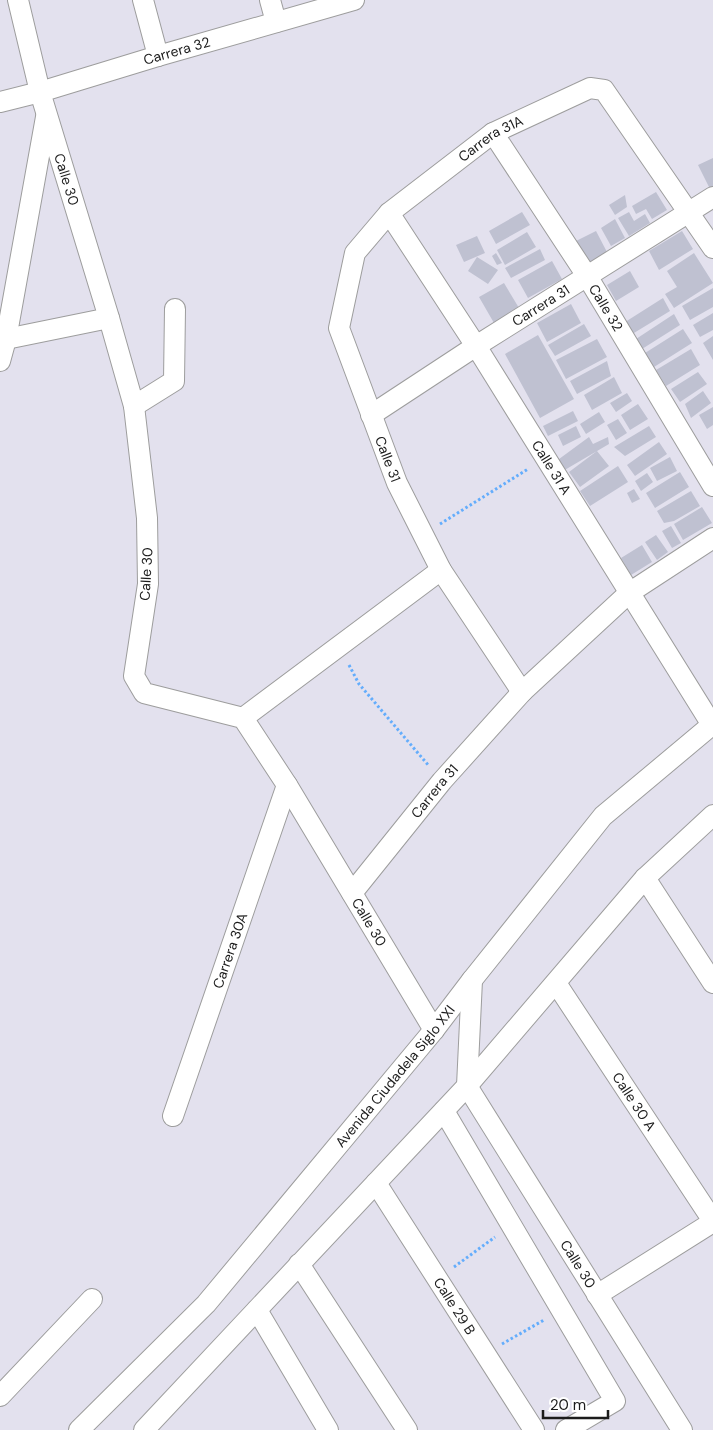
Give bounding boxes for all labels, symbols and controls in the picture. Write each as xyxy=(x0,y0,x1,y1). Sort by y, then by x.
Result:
street label: Carrera 32 xyxy=(141,33,212,69)
street label: Carrera 31A xyxy=(454,111,526,166)
street label: Calle 30 xyxy=(50,151,83,208)
street label: Carrera 31 xyxy=(508,281,573,330)
street label: Calle 32 xyxy=(585,281,627,335)
street label: Calle 31 xyxy=(371,433,405,485)
street label: Calle 31 A xyxy=(528,437,575,498)
street label: Calle 30 xyxy=(136,547,156,601)
street label: Carrera 31 xyxy=(407,760,462,822)
street label: Calle 30 xyxy=(348,894,391,950)
street label: Carrera 30A xyxy=(209,910,251,991)
street label: Avenida Ciudadela Siglo XXI xyxy=(331,1001,459,1151)
street label: Calle 30 A xyxy=(608,1069,660,1134)
street label: Calle 30 xyxy=(556,1237,600,1291)
street label: Calle 29 B xyxy=(430,1274,480,1338)
scale bar xyxy=(543,1388,608,1420)
text: 20 m xyxy=(550,1395,586,1415)

